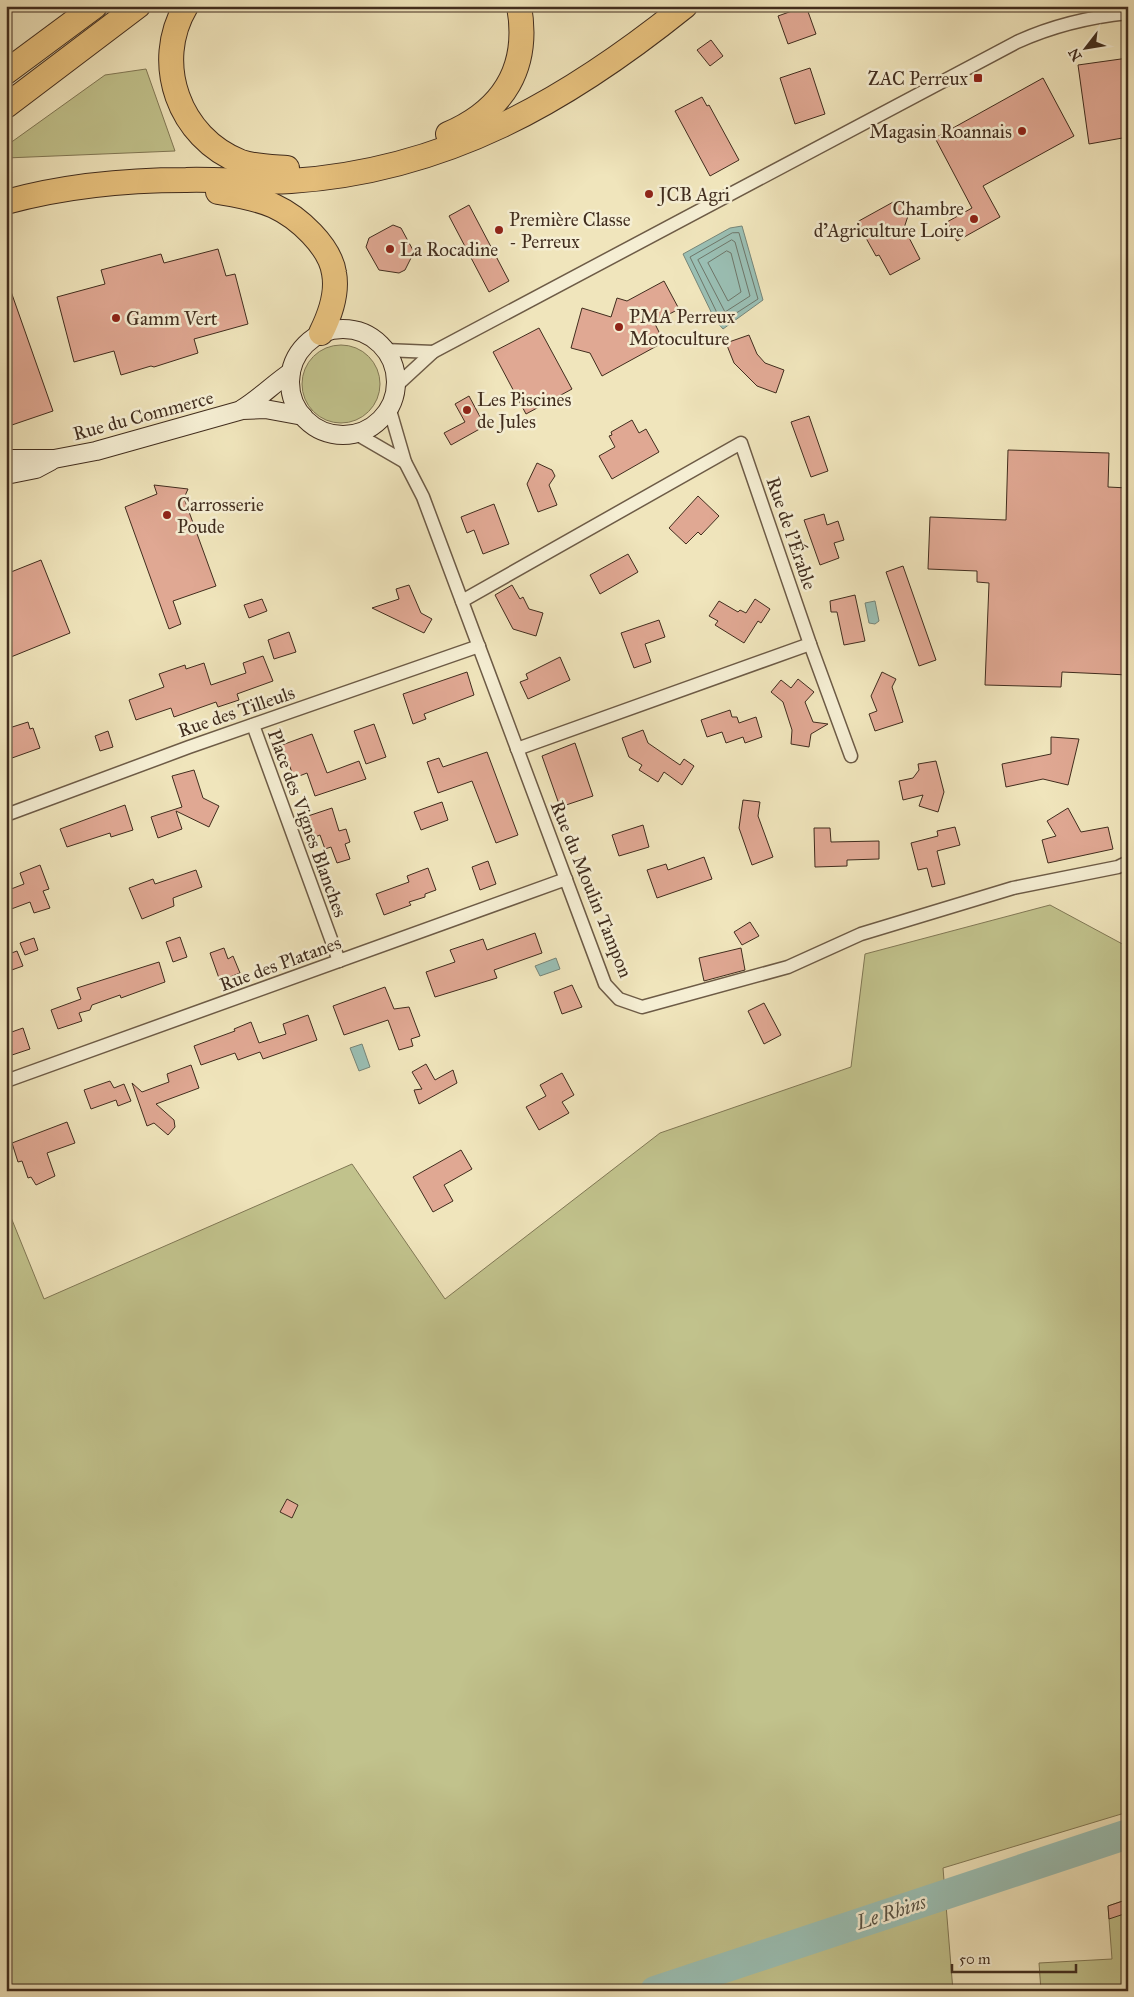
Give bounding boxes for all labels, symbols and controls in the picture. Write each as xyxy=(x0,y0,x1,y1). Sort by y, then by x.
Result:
north arrow xyxy=(1062,22,1112,72)
text: N xyxy=(1065,45,1086,64)
place label: ZAC Perreux xyxy=(868,67,969,90)
marker: ZAC Perreux xyxy=(972,72,984,84)
place label: Magasin Roannais xyxy=(869,120,1012,144)
marker: Magasin Roannais xyxy=(1016,125,1028,137)
place label: JCB Agri xyxy=(657,183,730,207)
marker: JCB Agri xyxy=(643,188,655,200)
place label: Chambre d'Agriculture Loire xyxy=(814,197,964,243)
place label: Première Classe - Perreux xyxy=(509,208,631,253)
marker: Chambre d'Agriculture Loire xyxy=(968,213,980,225)
marker: Première Classe - Perreux xyxy=(493,224,505,236)
place label: La Rocadine xyxy=(400,238,498,261)
marker: La Rocadine xyxy=(384,243,396,255)
place label: PMA Perreux Motoculture xyxy=(629,305,736,350)
place label: Gamm Vert xyxy=(126,307,218,330)
marker: Gamm Vert xyxy=(110,312,122,324)
marker: PMA Perreux Motoculture xyxy=(613,321,625,333)
street label: Rue du Commerce xyxy=(70,386,216,445)
place label: Les Piscines de Jules xyxy=(477,388,571,434)
marker: Les Piscines de Jules xyxy=(461,404,473,416)
street label: Rue de l’Érable xyxy=(762,473,823,593)
place label: Carrosserie Poude xyxy=(177,493,264,538)
marker: Carrosserie Poude xyxy=(161,509,173,521)
street label: Rue des Tilleuls xyxy=(175,681,298,742)
street label: Place des Vignes Blanches xyxy=(262,726,352,921)
street label: Rue du Moulin Tampon xyxy=(546,798,637,981)
street label: Rue des Platanes xyxy=(216,931,344,996)
water label: Le Rhins xyxy=(852,1889,930,1935)
scale bar xyxy=(952,1942,1075,1974)
text: 50 m xyxy=(959,1950,991,1968)

